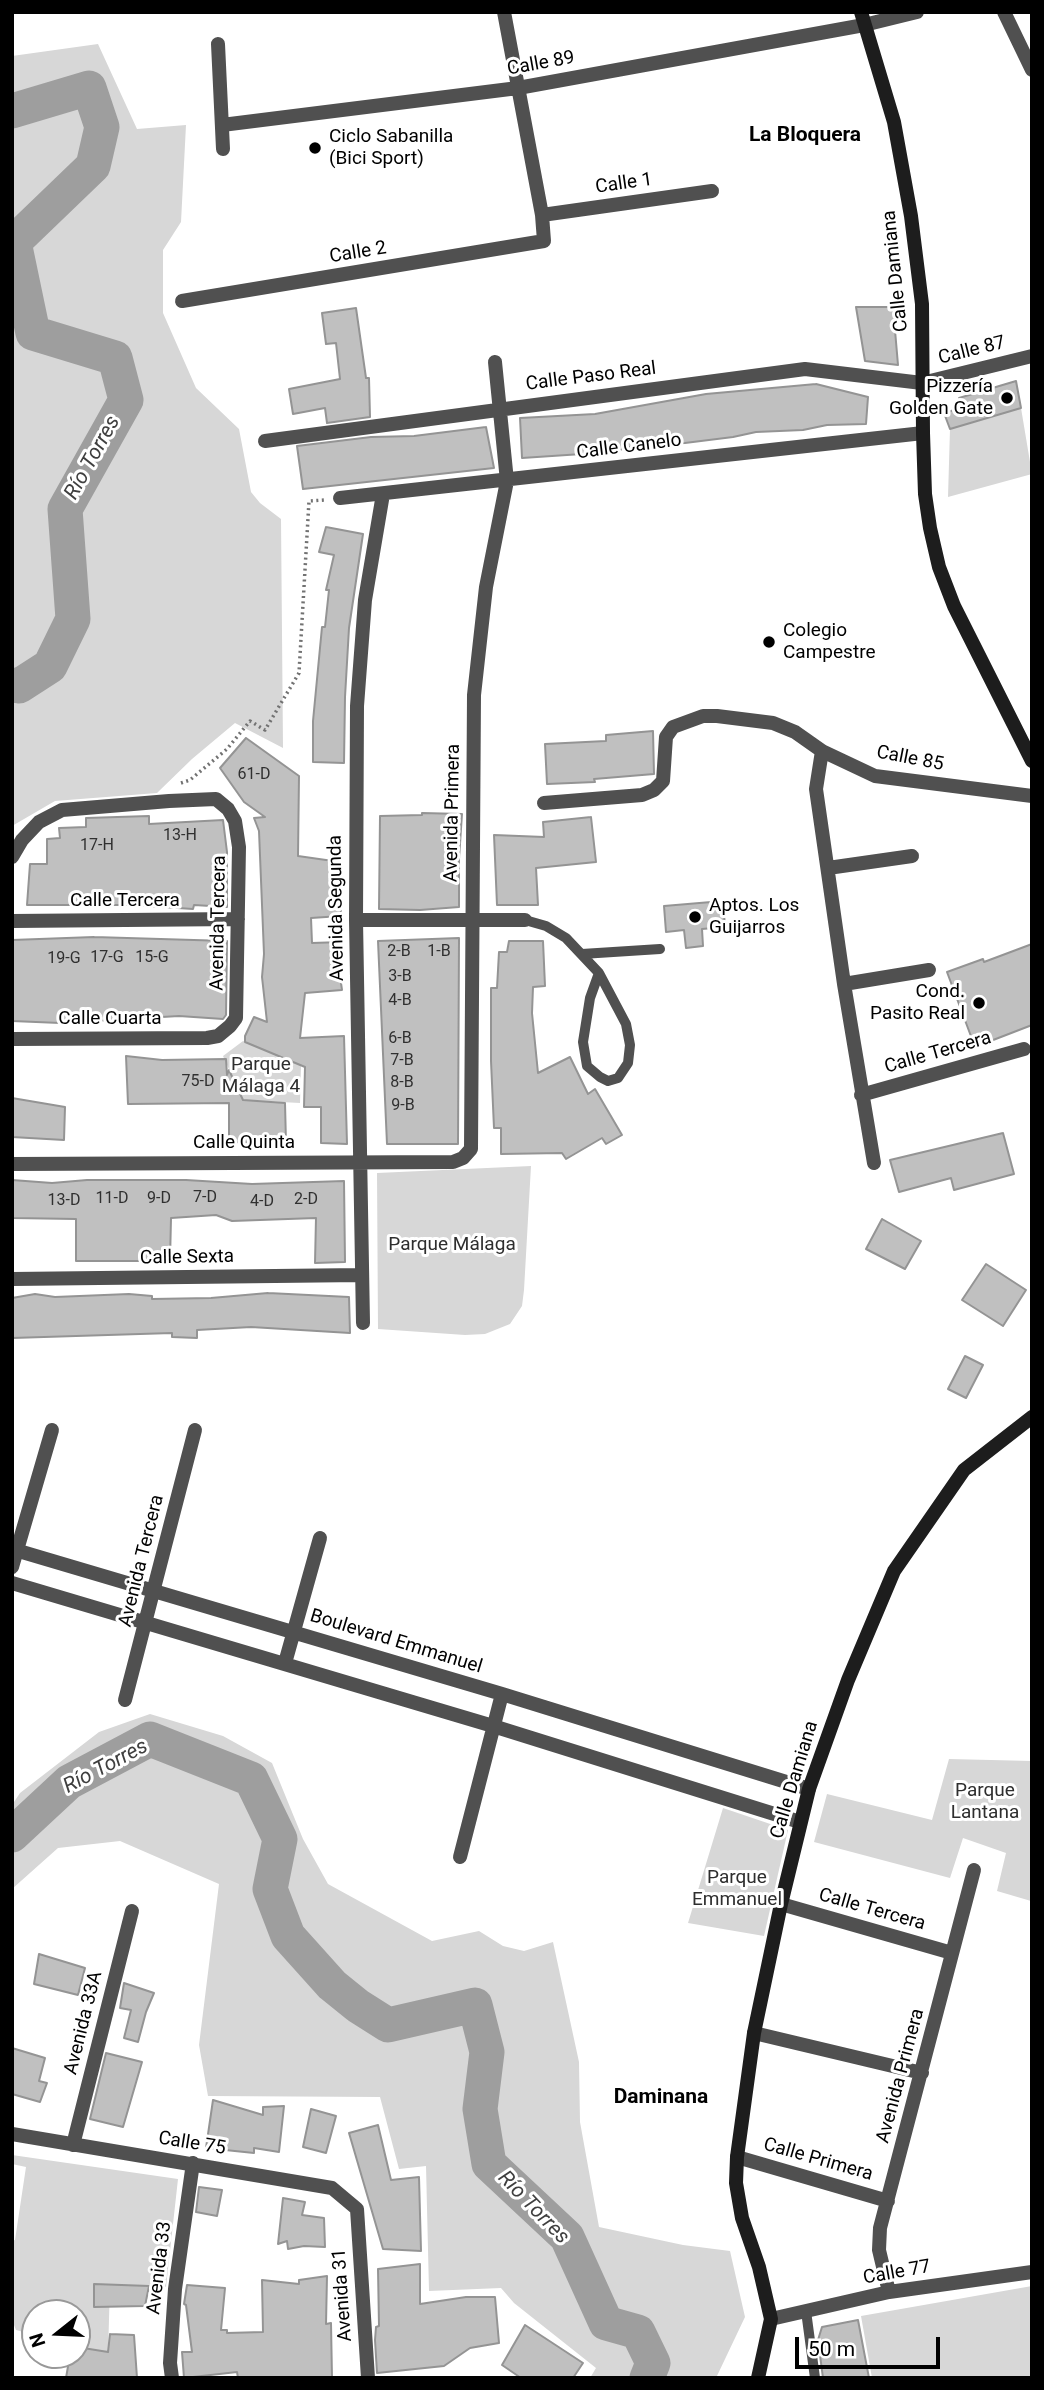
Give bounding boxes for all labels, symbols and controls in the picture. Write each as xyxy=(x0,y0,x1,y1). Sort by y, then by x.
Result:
street label: Calle 89 xyxy=(505,47,577,81)
district label: La Bloquera xyxy=(749,123,861,149)
place label: Ciclo Sabanilla (Bici Sport) xyxy=(329,126,453,170)
marker: Ciclo Sabanilla (Bici Sport) xyxy=(307,140,323,156)
street label: Calle 1 xyxy=(594,169,654,199)
street label: Calle Damiana xyxy=(878,209,914,333)
street label: Calle 2 xyxy=(328,237,388,269)
street label: Calle 87 xyxy=(936,332,1008,370)
street label: Calle Paso Real xyxy=(525,358,657,396)
place label: Pizzería Golden Gate xyxy=(889,376,993,420)
marker: Pizzería Golden Gate xyxy=(999,390,1015,406)
water label: Río Torres xyxy=(60,412,126,504)
street label: Calle Canelo xyxy=(575,429,683,465)
place label: Colegio Campestre xyxy=(783,620,875,664)
marker: Colegio Campestre xyxy=(761,634,777,650)
street label: Calle 85 xyxy=(874,741,946,777)
street label: Avenida Primera xyxy=(440,744,466,882)
house number: 61-D xyxy=(238,765,270,785)
house number: 13-H xyxy=(163,826,197,846)
street label: Avenida Segunda xyxy=(324,835,350,981)
house number: 17-H xyxy=(80,836,114,856)
street label: Avenida Tercera xyxy=(206,855,232,991)
street label: Calle Tercera xyxy=(70,890,180,912)
place label: Aptos. Los Guijarros xyxy=(709,895,799,939)
marker: Aptos. Los Guijarros xyxy=(687,909,703,925)
house number: 2-B xyxy=(387,942,411,962)
house number: 1-B xyxy=(427,942,451,962)
house number: 17-G xyxy=(90,948,124,968)
house number: 15-G xyxy=(135,948,169,968)
house number: 19-G xyxy=(47,949,81,969)
house number: 3-B xyxy=(388,967,412,987)
place label: Cond. Pasito Real xyxy=(870,981,965,1025)
house number: 4-B xyxy=(388,991,412,1011)
marker: Cond. Pasito Real xyxy=(971,995,987,1011)
street label: Calle Cuarta xyxy=(58,1008,162,1030)
street label: Calle Tercera xyxy=(882,1027,994,1079)
house number: 6-B xyxy=(388,1029,412,1049)
house number: 7-B xyxy=(390,1051,414,1071)
park label: Parque Málaga 4 xyxy=(222,1054,300,1098)
house number: 75-D xyxy=(182,1072,214,1092)
house number: 8-B xyxy=(390,1073,414,1093)
house number: 9-B xyxy=(391,1096,415,1116)
street label: Calle Quinta xyxy=(193,1132,295,1154)
house number: 7-D xyxy=(193,1188,217,1208)
house number: 11-D xyxy=(96,1189,128,1209)
house number: 9-D xyxy=(147,1189,171,1209)
house number: 2-D xyxy=(294,1190,318,1210)
house number: 13-D xyxy=(48,1191,80,1211)
house number: 4-D xyxy=(250,1192,274,1212)
park label: Parque Málaga xyxy=(388,1234,516,1256)
street label: Calle Sexta xyxy=(140,1246,234,1270)
street label: Avenida Tercera xyxy=(115,1493,169,1629)
street label: Boulevard Emmanuel xyxy=(307,1605,485,1679)
street label: Calle Damiana xyxy=(766,1718,824,1842)
water label: Río Torres xyxy=(59,1734,153,1800)
park label: Parque Lantana xyxy=(951,1780,1019,1824)
park label: Parque Emmanuel xyxy=(692,1867,782,1911)
street label: Calle Tercera xyxy=(816,1884,928,1936)
street label: Avenida 33A xyxy=(60,1969,108,2077)
street label: Avenida Primera xyxy=(872,2006,930,2146)
district label: Daminana xyxy=(614,2085,708,2111)
street label: Calle 75 xyxy=(157,2127,227,2161)
street label: Calle Primera xyxy=(761,2133,875,2187)
water label: Río Torres xyxy=(492,2166,574,2250)
street label: Avenida 33 xyxy=(143,2220,177,2316)
street label: Avenida 31 xyxy=(328,2248,358,2342)
street label: Calle 77 xyxy=(861,2256,933,2290)
north arrow xyxy=(21,2299,91,2369)
scale bar xyxy=(799,2324,944,2368)
text: N xyxy=(24,2330,50,2350)
text: 50 m xyxy=(808,2337,855,2361)

